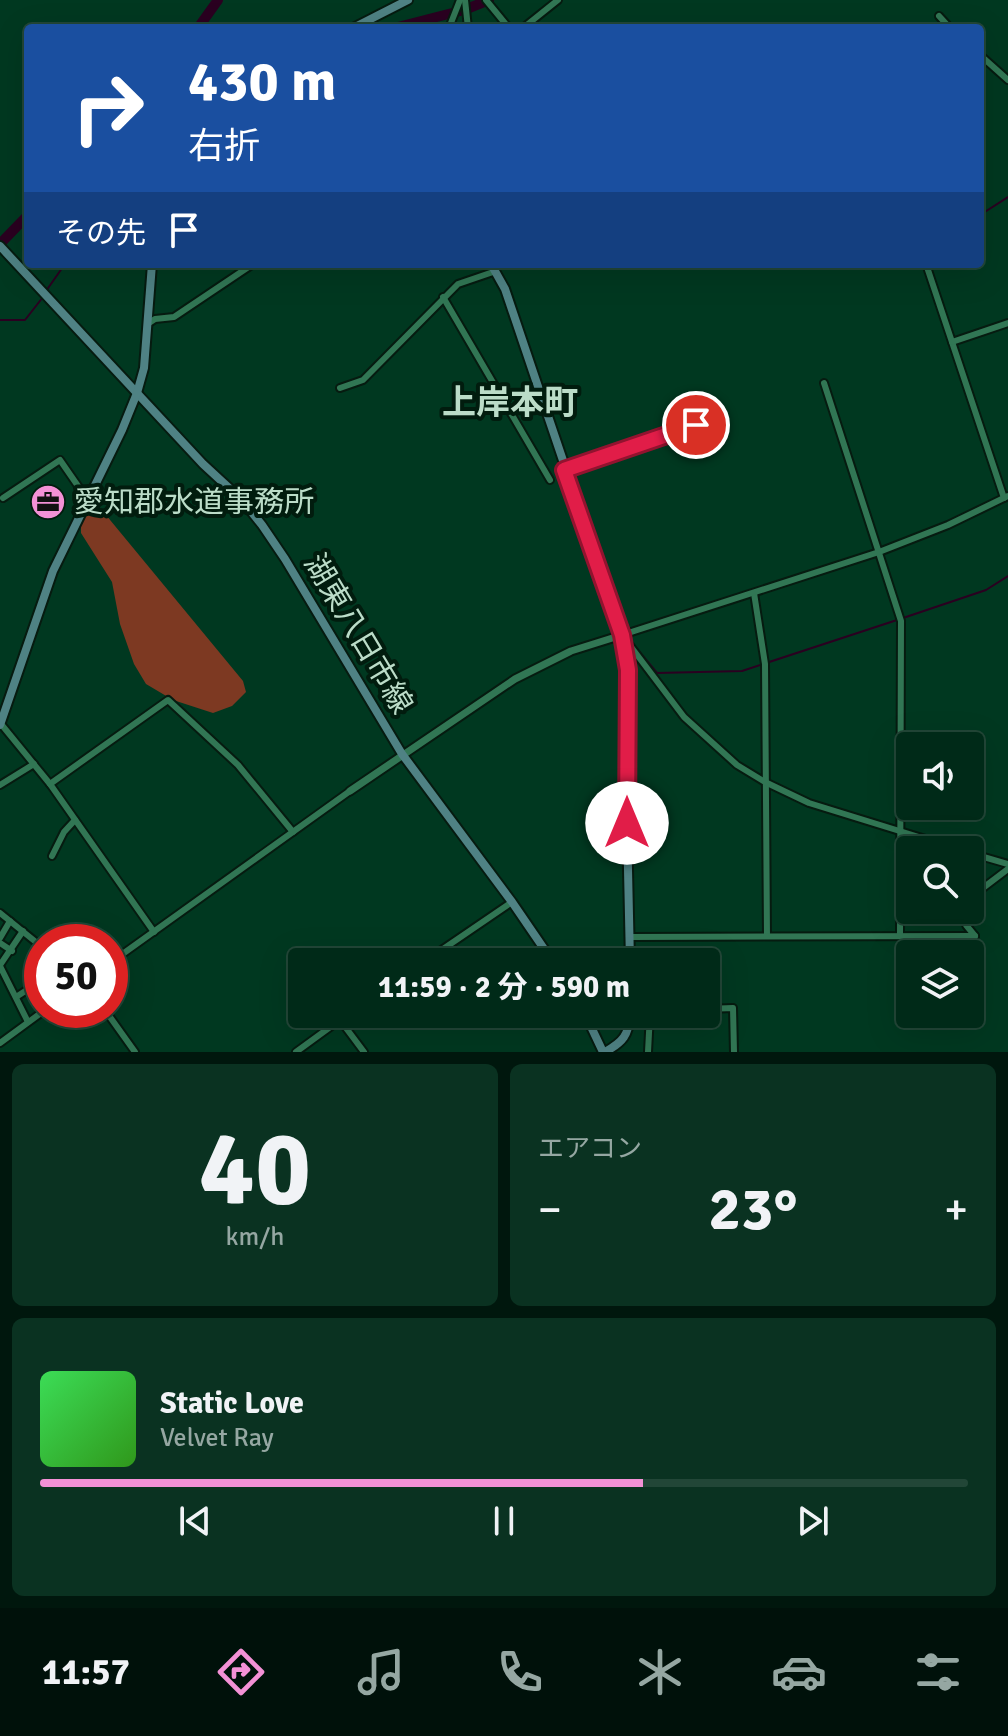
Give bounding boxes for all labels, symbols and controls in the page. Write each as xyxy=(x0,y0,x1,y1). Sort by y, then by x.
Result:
text: 430 m xyxy=(188,47,336,116)
icon: right xyxy=(56,56,160,160)
text: 右折 xyxy=(188,124,260,169)
icon: arrive xyxy=(162,208,206,252)
text: その先 xyxy=(56,215,146,252)
district label: 上岸本町 xyxy=(442,382,578,424)
pin xyxy=(662,391,730,459)
icon: arrive xyxy=(674,403,718,447)
office icon: 愛知郡水道事務所 xyxy=(29,483,67,521)
place label: 愛知郡水道事務所 xyxy=(74,484,314,521)
street label: 湖東八日市線 xyxy=(296,547,420,721)
map controls xyxy=(896,732,984,1028)
button: sound xyxy=(896,732,984,820)
position arrow xyxy=(585,781,669,865)
button: search xyxy=(896,836,984,924)
speed limit sign: 50 xyxy=(24,924,128,1028)
button: layers xyxy=(896,940,984,1028)
text: 11:59 · 2 分 · 590 m xyxy=(378,969,630,1006)
text: 40 xyxy=(199,1105,311,1233)
text: エアコン xyxy=(538,1133,642,1165)
text: 23° xyxy=(709,1173,797,1247)
text: − xyxy=(538,1183,562,1237)
text: + xyxy=(944,1183,968,1237)
text: km/h xyxy=(226,1221,284,1253)
text: Static Love xyxy=(160,1385,304,1422)
text: Velvet Ray xyxy=(160,1422,274,1454)
icon: previous xyxy=(173,1499,217,1543)
icon: pause xyxy=(482,1499,526,1543)
icon: next xyxy=(791,1499,835,1543)
icon: directions xyxy=(213,1644,269,1700)
icon: music xyxy=(353,1644,409,1700)
icon: phone xyxy=(492,1644,548,1700)
icon: climate xyxy=(632,1644,688,1700)
icon: car xyxy=(771,1644,827,1700)
icon: filters xyxy=(910,1644,966,1700)
text: 11:57 xyxy=(42,1650,130,1695)

